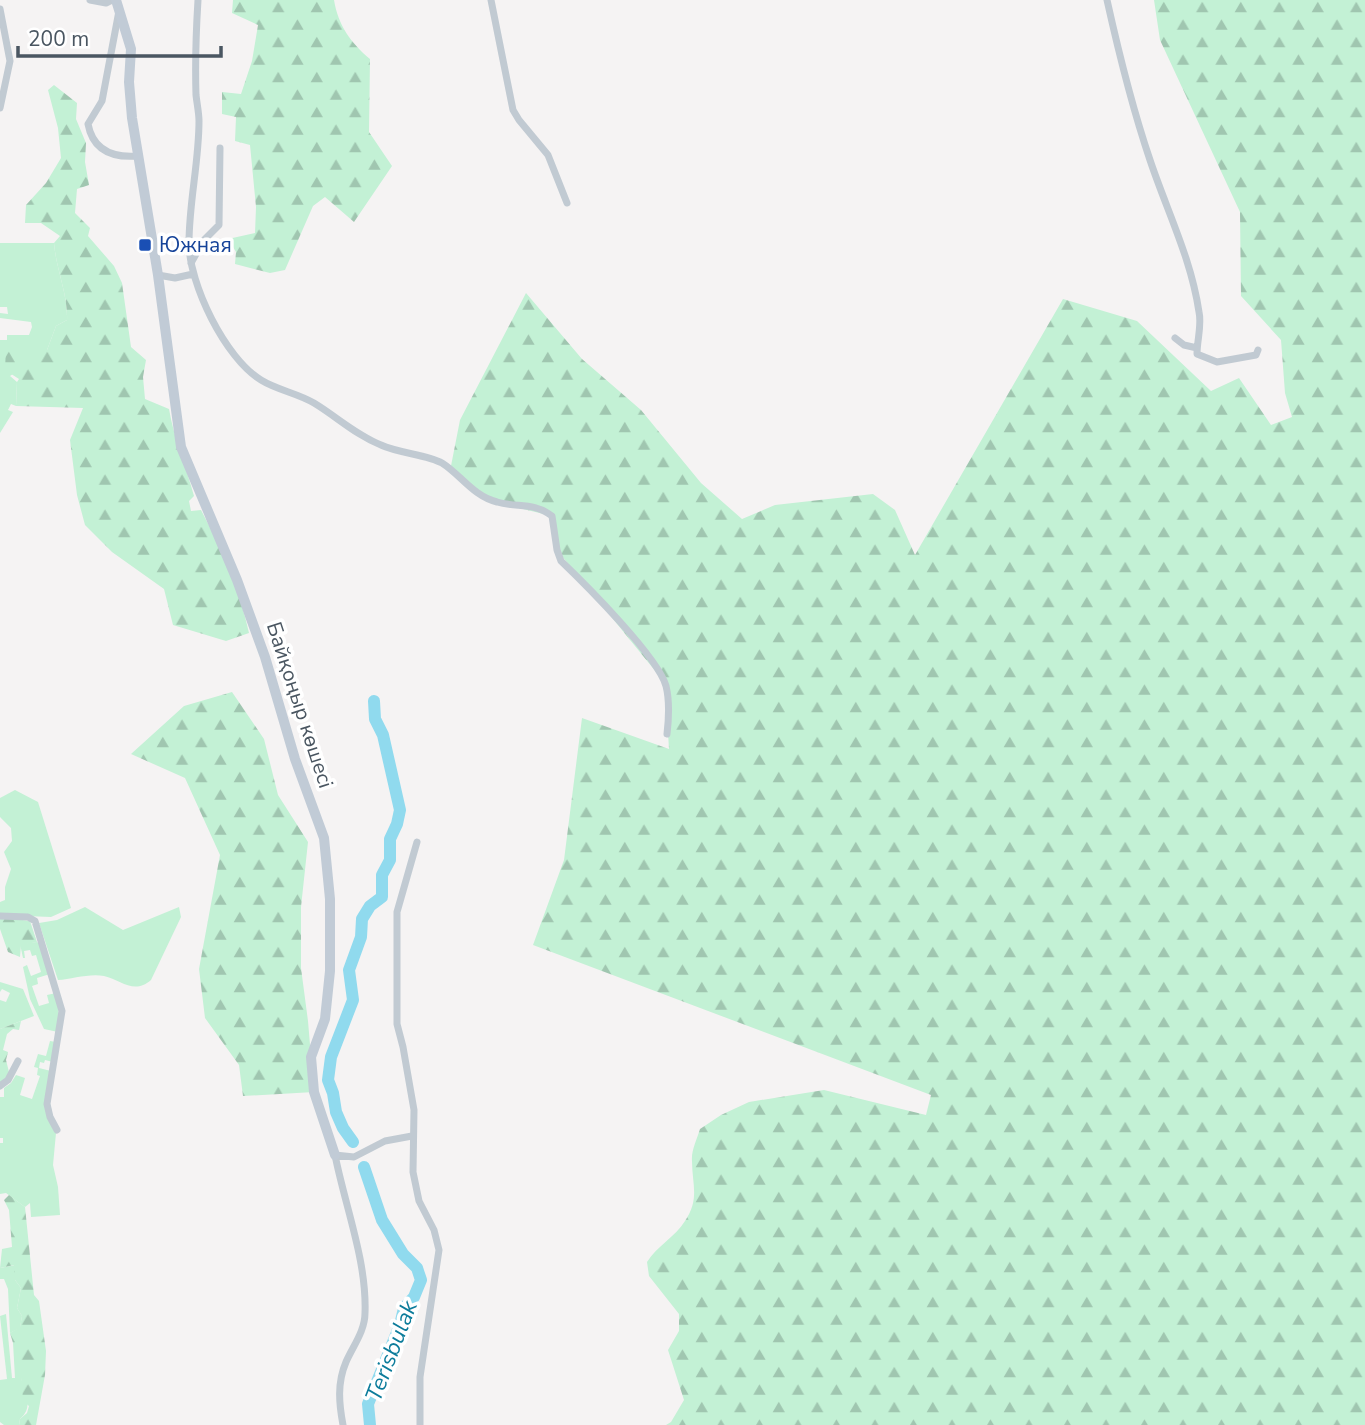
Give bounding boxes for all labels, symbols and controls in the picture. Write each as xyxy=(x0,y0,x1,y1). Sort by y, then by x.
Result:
scale bar xyxy=(18,14,220,58)
text: 200 m xyxy=(28,25,89,53)
place label: Южная xyxy=(159,231,232,259)
marker: Южная xyxy=(137,237,153,253)
street label: Байқоңыр көшесі xyxy=(260,618,340,792)
water label: Terisbulak xyxy=(358,1296,425,1406)

